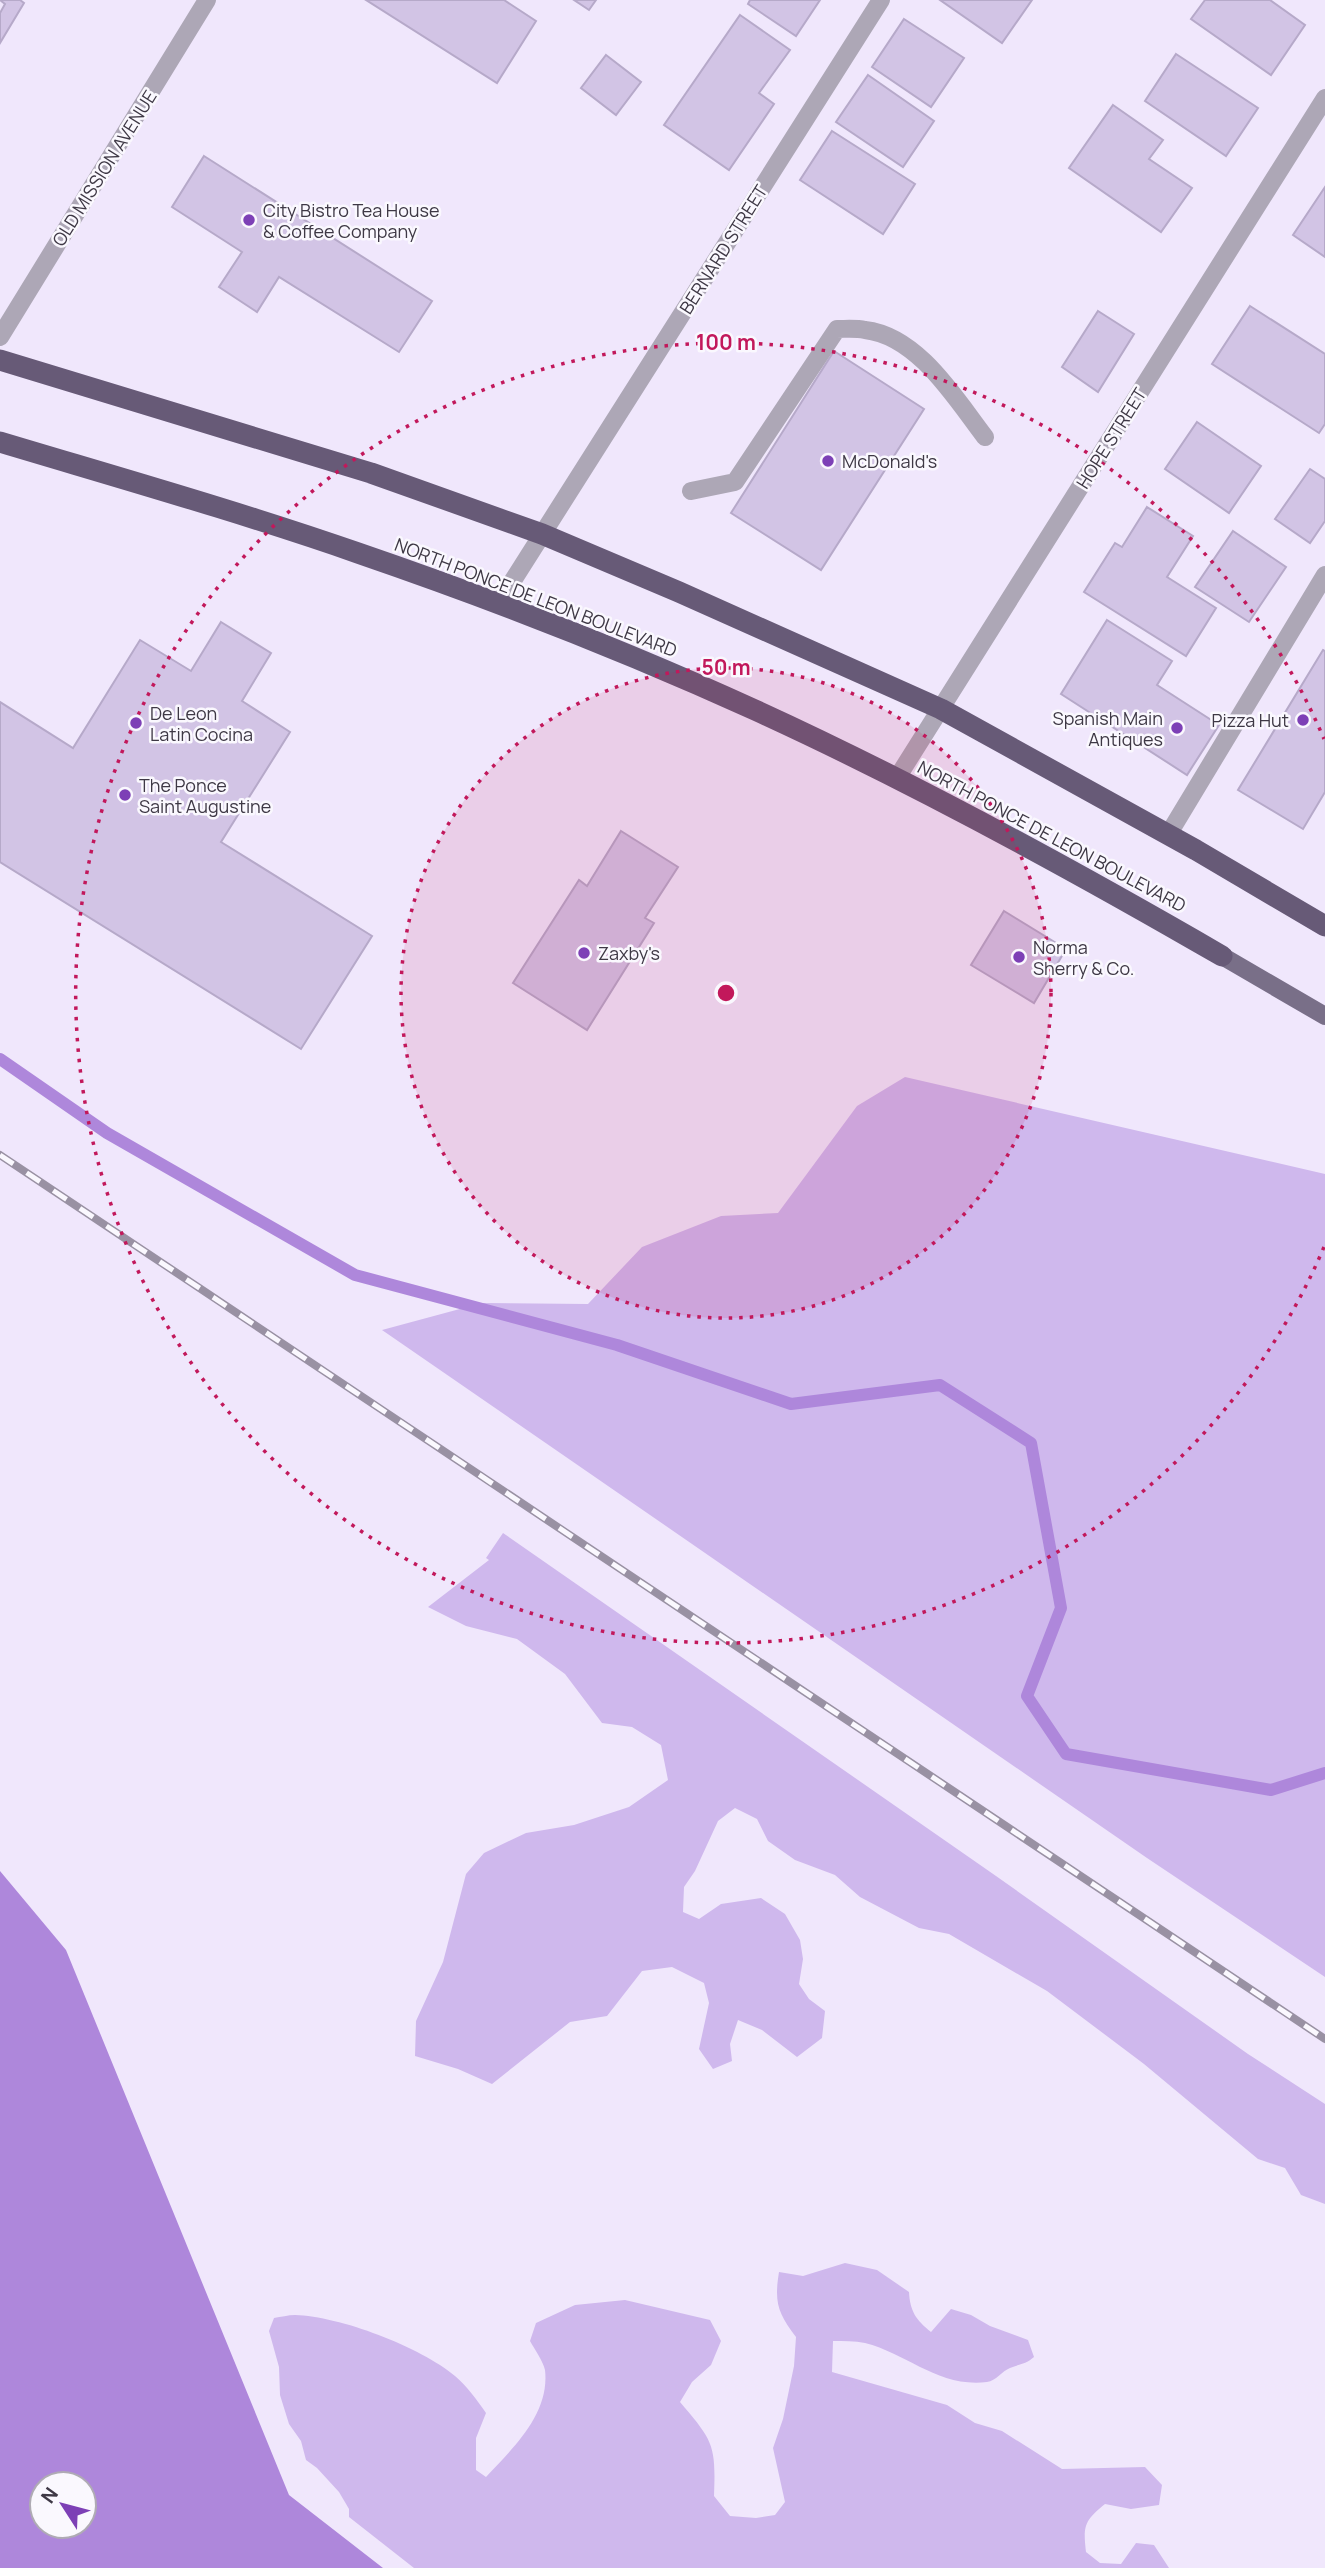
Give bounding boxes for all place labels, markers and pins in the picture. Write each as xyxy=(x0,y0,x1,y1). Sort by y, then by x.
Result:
place label: City Bistro Tea House & Coffee Company xyxy=(263,198,439,243)
marker: City Bistro Tea House & Coffee Company xyxy=(241,212,257,228)
place label: McDonald's xyxy=(842,449,937,473)
marker: McDonald's xyxy=(820,453,836,469)
place label: De Leon Latin Cocina xyxy=(150,701,253,746)
place label: Spanish Main Antiques xyxy=(1053,706,1163,751)
place label: Pizza Hut xyxy=(1212,708,1289,732)
marker: Pizza Hut xyxy=(1295,712,1311,728)
marker: De Leon Latin Cocina xyxy=(128,715,144,731)
marker: Spanish Main Antiques xyxy=(1169,720,1185,736)
place label: The Ponce Saint Augustine xyxy=(139,773,271,818)
marker: The Ponce Saint Augustine xyxy=(117,787,133,803)
place label: Norma Sherry & Co. xyxy=(1033,935,1134,980)
place label: Zaxby's xyxy=(598,941,660,965)
marker: Zaxby's xyxy=(576,945,592,961)
marker: Norma Sherry & Co. xyxy=(1011,949,1027,965)
centre of rings xyxy=(714,981,738,1005)

